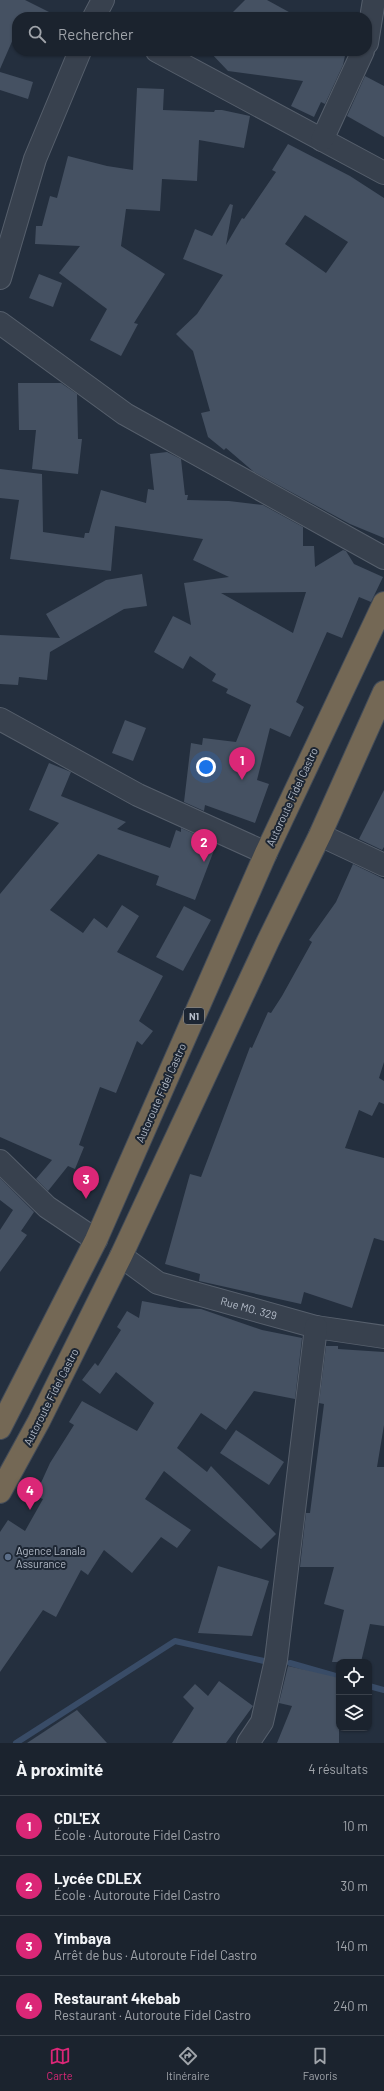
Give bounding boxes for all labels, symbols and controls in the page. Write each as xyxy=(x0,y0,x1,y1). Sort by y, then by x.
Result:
search box xyxy=(12,12,372,56)
icon: search xyxy=(26,23,48,45)
text: Rechercher xyxy=(58,25,134,43)
street label: Autoroute Fidel Castro xyxy=(263,745,320,848)
pin: 1 xyxy=(229,747,255,780)
your location xyxy=(196,757,216,777)
pin: 2 xyxy=(191,829,217,862)
road number: N1 xyxy=(184,1008,204,1024)
street label: Autoroute Fidel Castro xyxy=(133,1041,188,1144)
pin: 3 xyxy=(73,1166,99,1199)
street label: Rue MO. 329 xyxy=(219,1294,279,1322)
street label: Autoroute Fidel Castro xyxy=(20,1346,81,1448)
pin: 4 xyxy=(17,1477,43,1510)
place label: Agence Lanala Assurance xyxy=(16,1544,85,1570)
marker: Agence Lanala Assurance xyxy=(3,1552,13,1562)
map controls xyxy=(336,1659,372,1731)
button: locate xyxy=(336,1659,372,1695)
button: layers xyxy=(336,1695,372,1731)
text: À proximité xyxy=(16,1759,103,1779)
text: 4 résultats xyxy=(308,1761,368,1777)
text: CDL'EX xyxy=(54,1809,100,1827)
text: 1 xyxy=(27,1818,31,1834)
text: 10 m xyxy=(343,1818,368,1834)
text: École · Autoroute Fidel Castro xyxy=(54,1827,220,1843)
text: Lycée CDLEX xyxy=(54,1869,142,1887)
text: 2 xyxy=(25,1878,33,1894)
text: 30 m xyxy=(341,1878,368,1894)
text: École · Autoroute Fidel Castro xyxy=(54,1887,220,1903)
text: Yimbaya xyxy=(54,1929,111,1947)
text: 3 xyxy=(25,1938,33,1954)
text: 140 m xyxy=(336,1938,368,1954)
text: Arrêt de bus · Autoroute Fidel Castro xyxy=(54,1947,257,1963)
text: Restaurant 4kebab xyxy=(54,1989,180,2007)
text: 4 xyxy=(25,1998,33,2014)
text: 240 m xyxy=(333,1998,368,2014)
text: Restaurant · Autoroute Fidel Castro xyxy=(54,2007,251,2023)
tab: Carte xyxy=(47,2045,73,2082)
tab: Itinéraire xyxy=(166,2045,210,2082)
tab: Favoris xyxy=(303,2045,337,2082)

